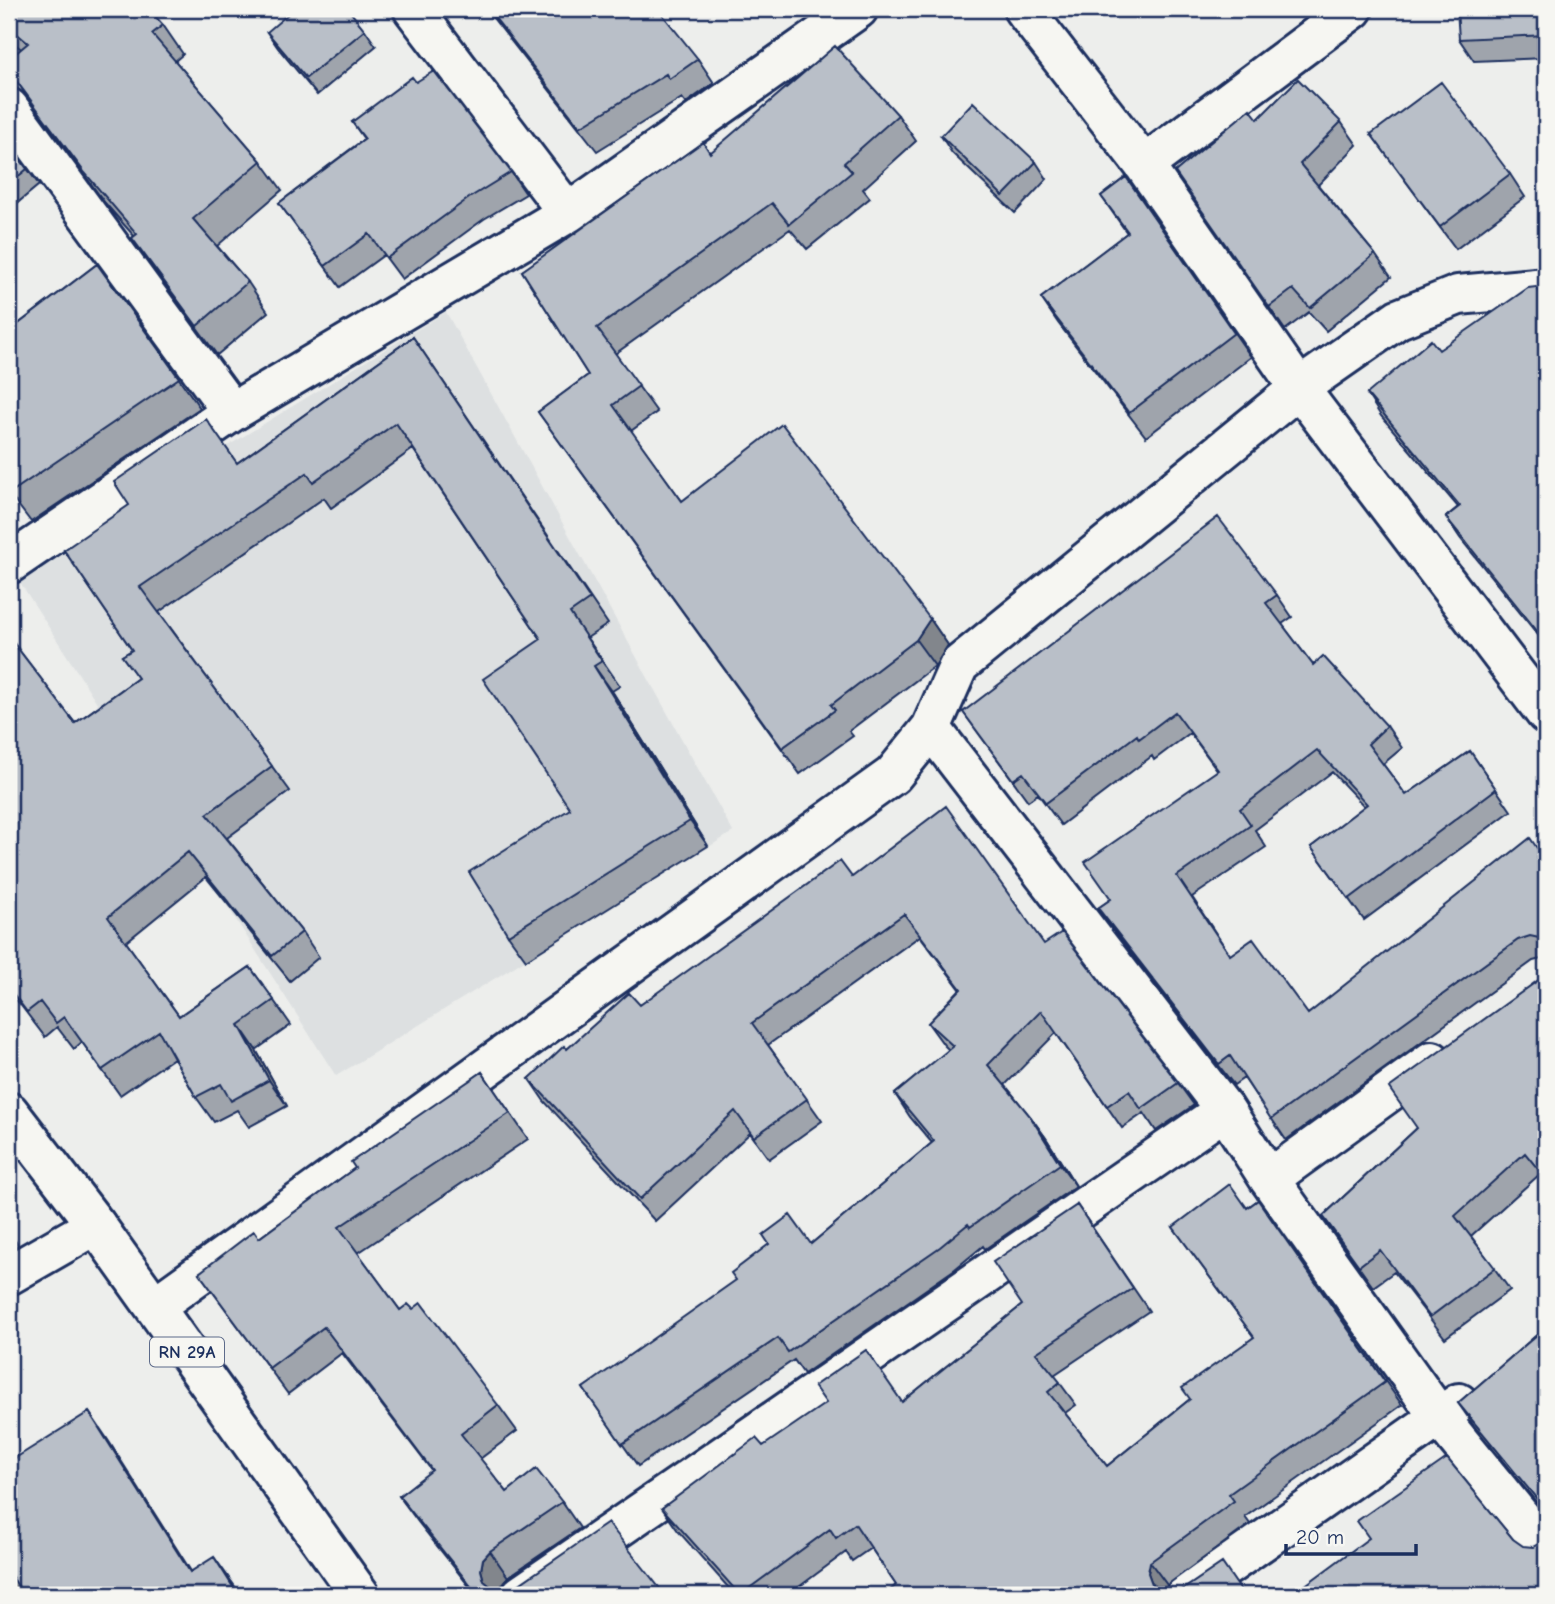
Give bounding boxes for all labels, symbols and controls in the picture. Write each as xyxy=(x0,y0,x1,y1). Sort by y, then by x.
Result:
road number: RN 29A xyxy=(150,1338,224,1366)
scale bar xyxy=(1286,1513,1415,1557)
text: 20 m xyxy=(1296,1525,1344,1549)

